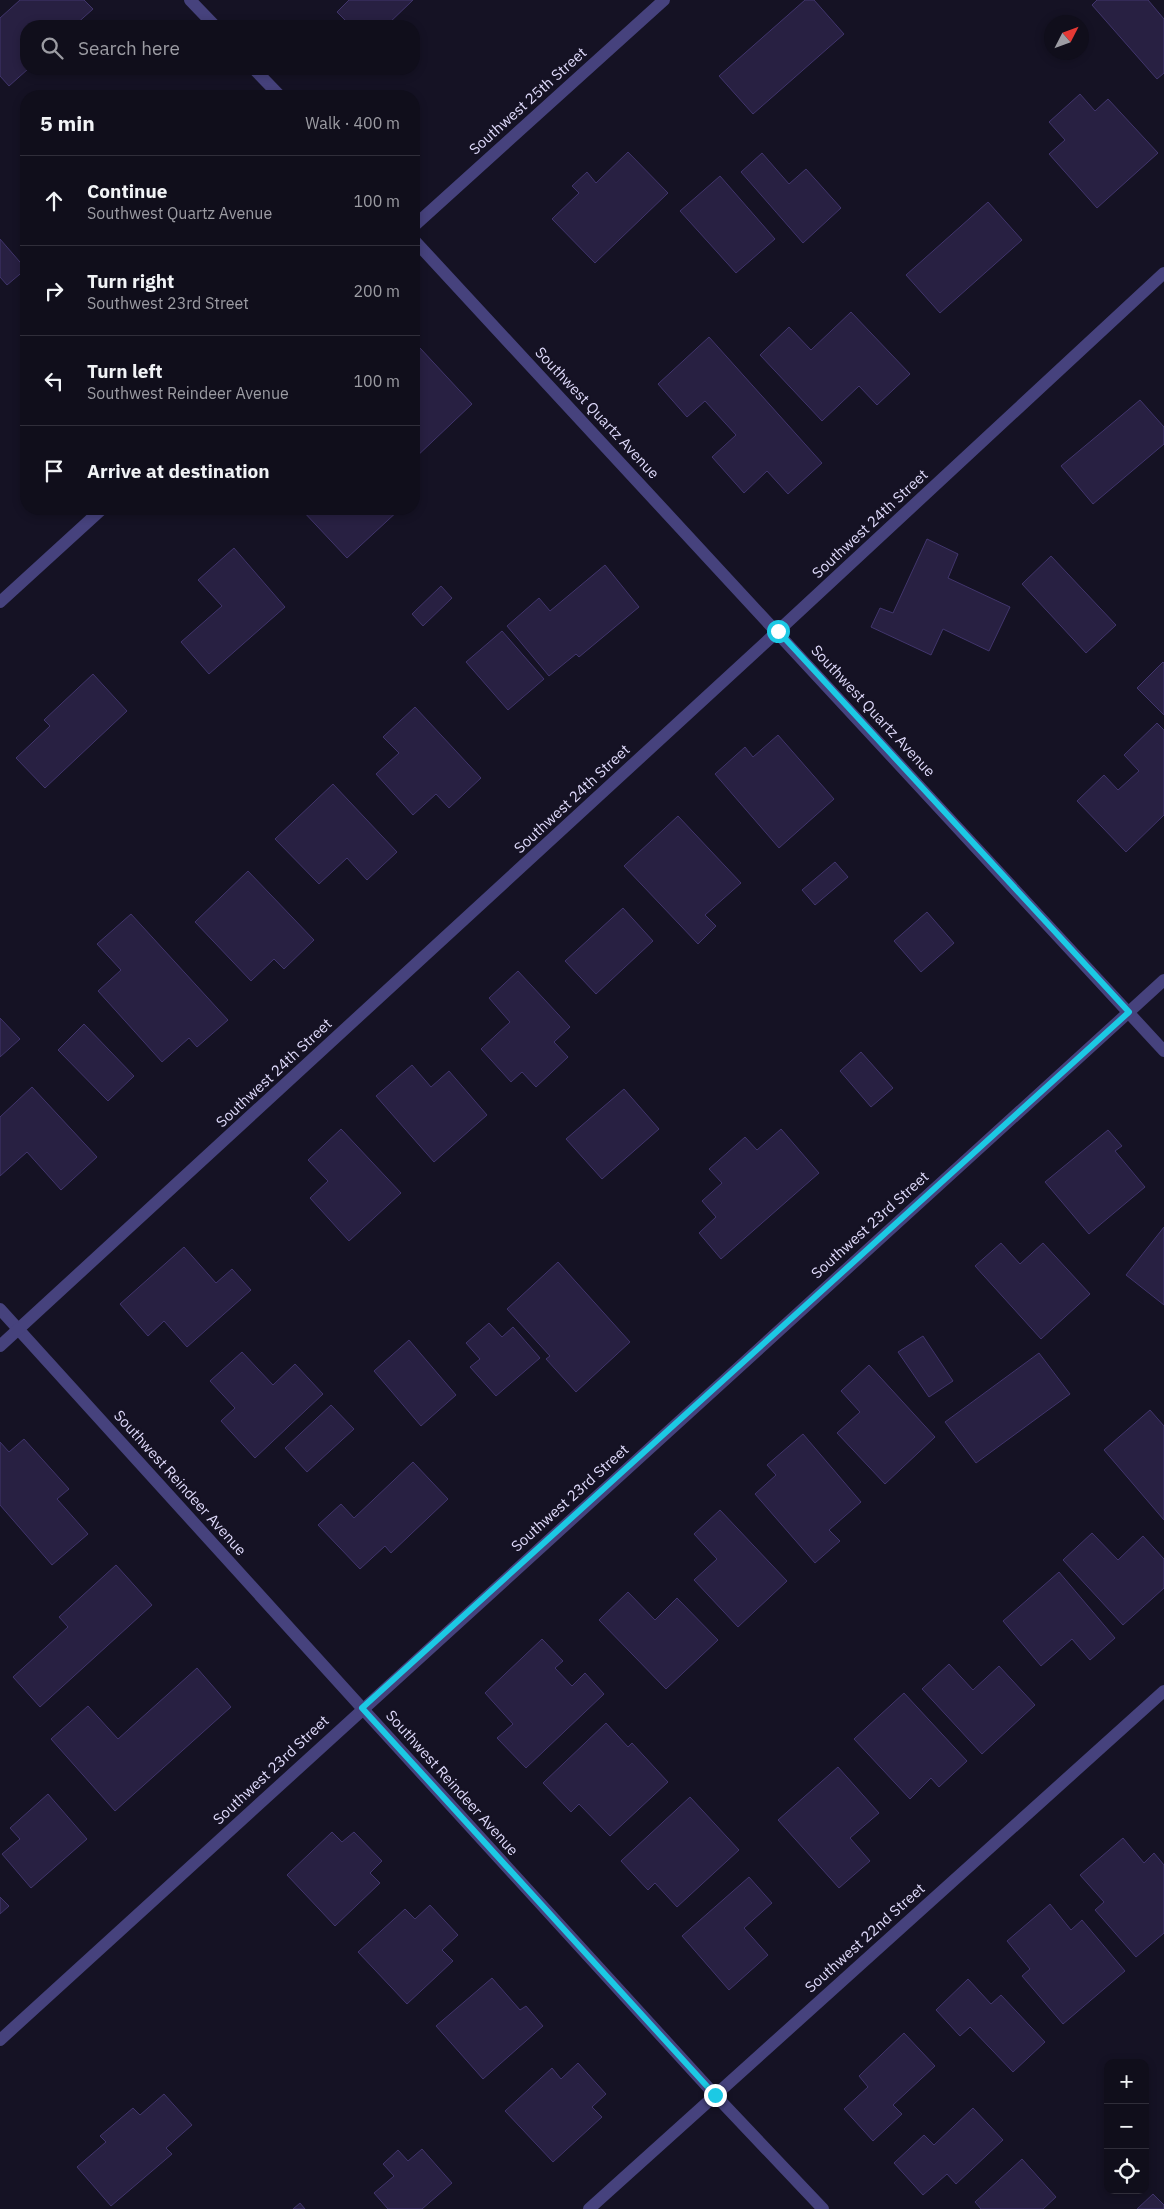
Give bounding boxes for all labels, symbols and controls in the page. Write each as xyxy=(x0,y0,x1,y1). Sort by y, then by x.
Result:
north arrow xyxy=(1044,15,1089,60)
search box xyxy=(20,20,420,75)
icon: search xyxy=(38,34,66,62)
text: Search here xyxy=(78,36,180,60)
street label: Southwest 25th Street xyxy=(465,43,590,158)
text: 5 min xyxy=(40,109,95,137)
text: Walk · 400 m xyxy=(305,113,400,133)
text: Continue xyxy=(87,179,167,203)
icon: ahead xyxy=(40,187,68,215)
text: 100 m xyxy=(353,191,400,211)
text: Southwest Quartz Avenue xyxy=(87,203,272,223)
text: Turn right xyxy=(87,269,174,293)
icon: right xyxy=(40,277,68,305)
text: 200 m xyxy=(353,281,400,301)
text: Southwest 23rd Street xyxy=(87,293,249,313)
street label: Southwest Quartz Avenue xyxy=(531,343,664,483)
text: Turn left xyxy=(87,359,163,383)
icon: left xyxy=(40,367,68,395)
text: 100 m xyxy=(353,371,400,391)
text: Southwest Reindeer Avenue xyxy=(87,383,289,403)
icon: arrive xyxy=(40,457,68,485)
text: Arrive at destination xyxy=(87,459,270,483)
street label: Southwest 24th Street xyxy=(808,465,932,582)
route start xyxy=(767,620,790,643)
street label: Southwest Quartz Avenue xyxy=(807,641,940,781)
street label: Southwest 24th Street xyxy=(510,740,634,857)
street label: Southwest 24th Street xyxy=(212,1014,336,1131)
street label: Southwest 23rd Street xyxy=(807,1167,932,1282)
street label: Southwest Reindeer Avenue xyxy=(110,1406,251,1559)
street label: Southwest 23rd Street xyxy=(507,1440,632,1555)
street label: Southwest Reindeer Avenue xyxy=(382,1706,523,1859)
street label: Southwest 23rd Street xyxy=(209,1711,333,1828)
street label: Southwest 22nd Street xyxy=(801,1879,929,1997)
map controls xyxy=(1104,2059,1149,2194)
button: + xyxy=(1104,2059,1149,2104)
route end xyxy=(704,2084,727,2107)
button: − xyxy=(1104,2104,1149,2149)
button: locate xyxy=(1104,2149,1149,2194)

